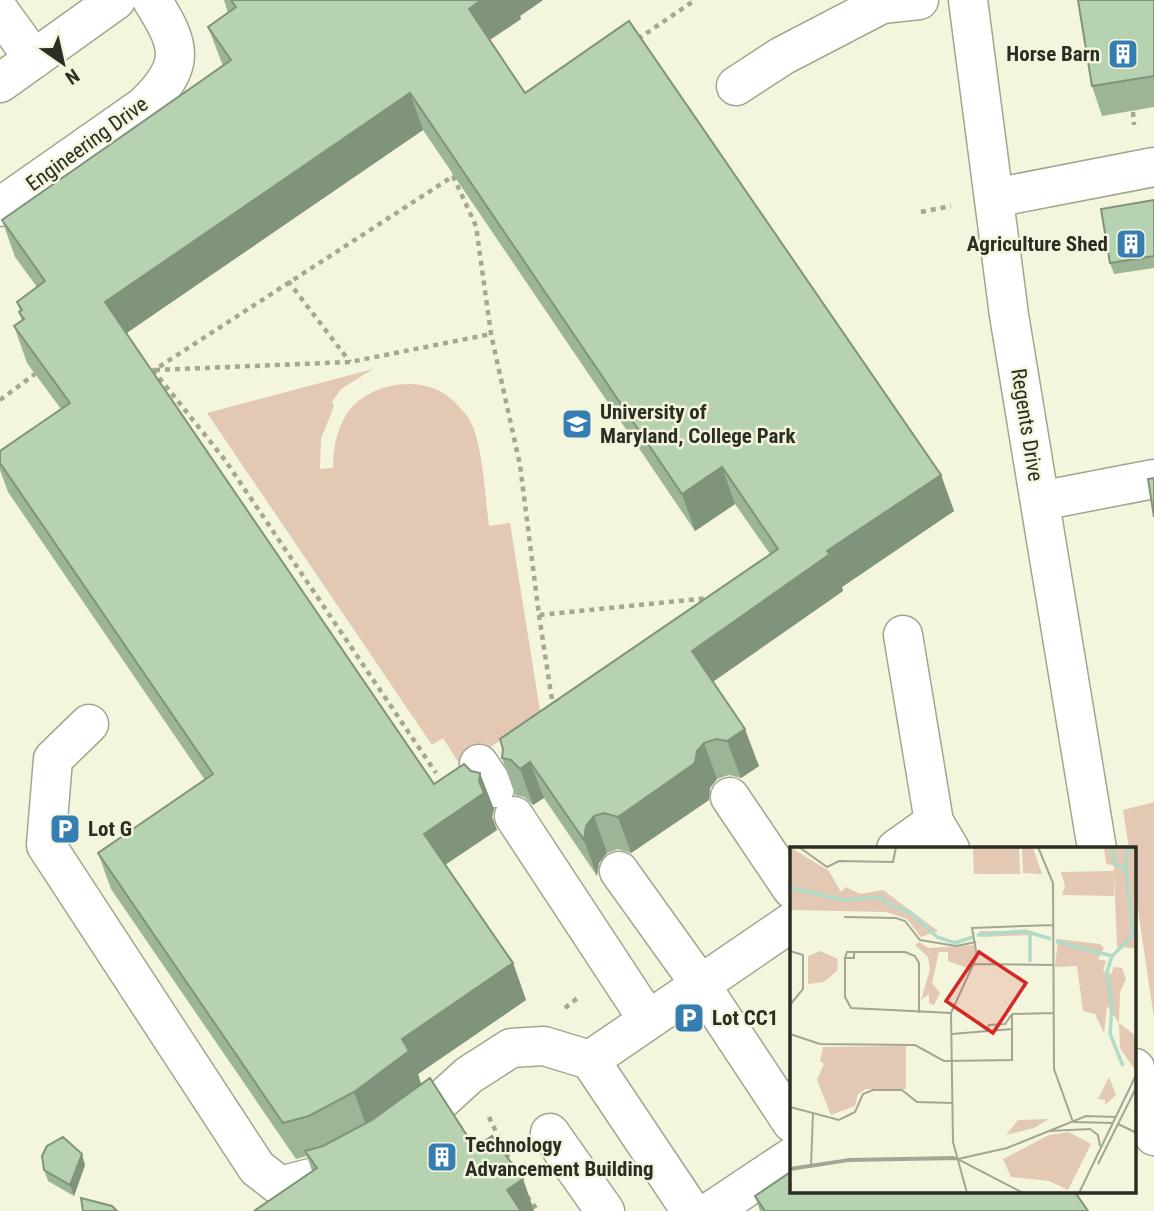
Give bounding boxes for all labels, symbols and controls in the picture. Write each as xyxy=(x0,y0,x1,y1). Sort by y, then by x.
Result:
north arrow xyxy=(28,28,98,98)
building icon: Horse Barn xyxy=(1106,37,1140,71)
place label: Horse Barn xyxy=(1006,42,1100,66)
text: N xyxy=(61,64,83,89)
street label: Engineering Drive xyxy=(22,92,152,196)
building icon: Agriculture Shed xyxy=(1114,227,1148,261)
place label: Agriculture Shed xyxy=(967,232,1108,256)
street label: Regents Drive xyxy=(1006,367,1048,483)
place label: University of Maryland, College Park xyxy=(600,400,796,448)
school or university icon: University of Maryland, College Park xyxy=(560,407,594,441)
parking icon: Lot G xyxy=(48,812,82,846)
place label: Lot G xyxy=(88,817,132,841)
inset map xyxy=(790,847,1136,1194)
parking icon: Lot CC1 xyxy=(672,1001,706,1035)
place label: Lot CC1 xyxy=(712,1006,778,1030)
place label: Technology Advancement Building xyxy=(465,1133,654,1181)
building icon: Technology Advancement Building xyxy=(425,1140,459,1174)

